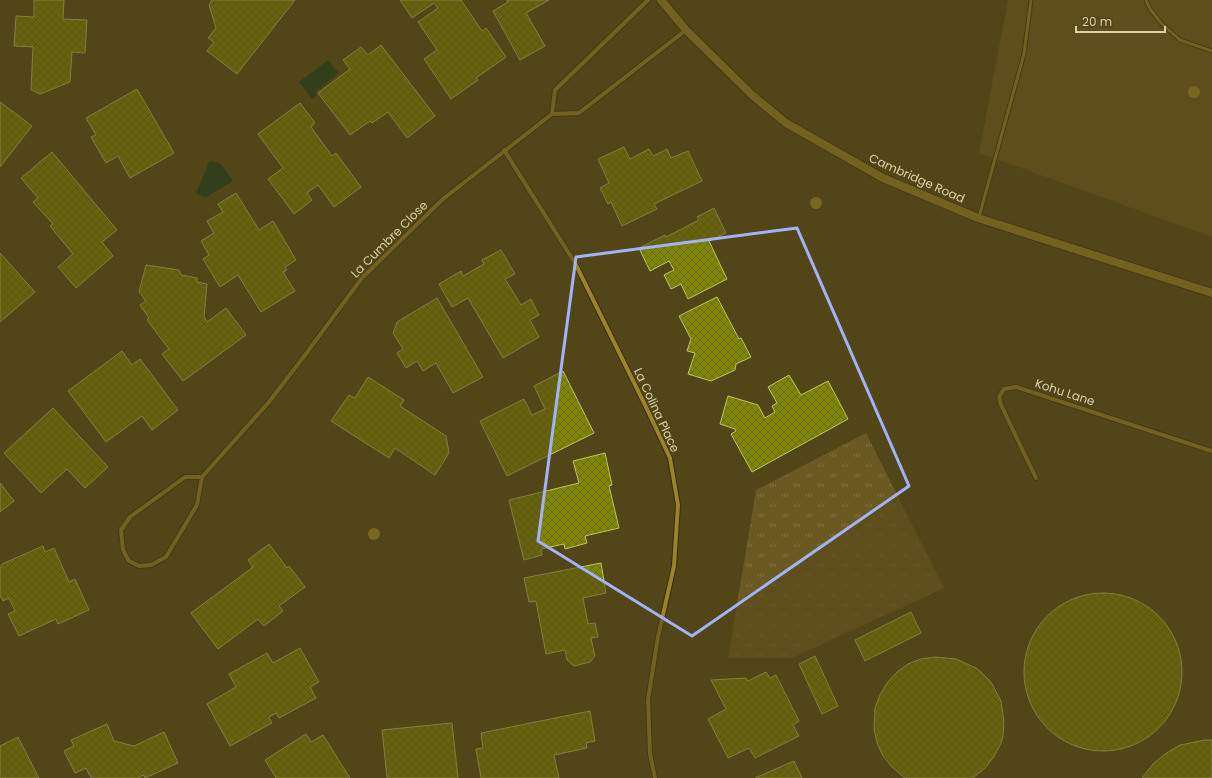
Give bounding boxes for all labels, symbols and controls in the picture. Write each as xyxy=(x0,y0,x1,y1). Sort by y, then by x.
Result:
scale bar xyxy=(1076,8,1165,34)
text: 20 m xyxy=(1082,13,1112,30)
street label: Cambridge Road xyxy=(866,149,968,207)
street label: La Cumbre Close xyxy=(347,197,431,281)
street label: La Colina Place xyxy=(630,365,684,455)
street label: Kohu Lane xyxy=(1033,374,1097,410)

